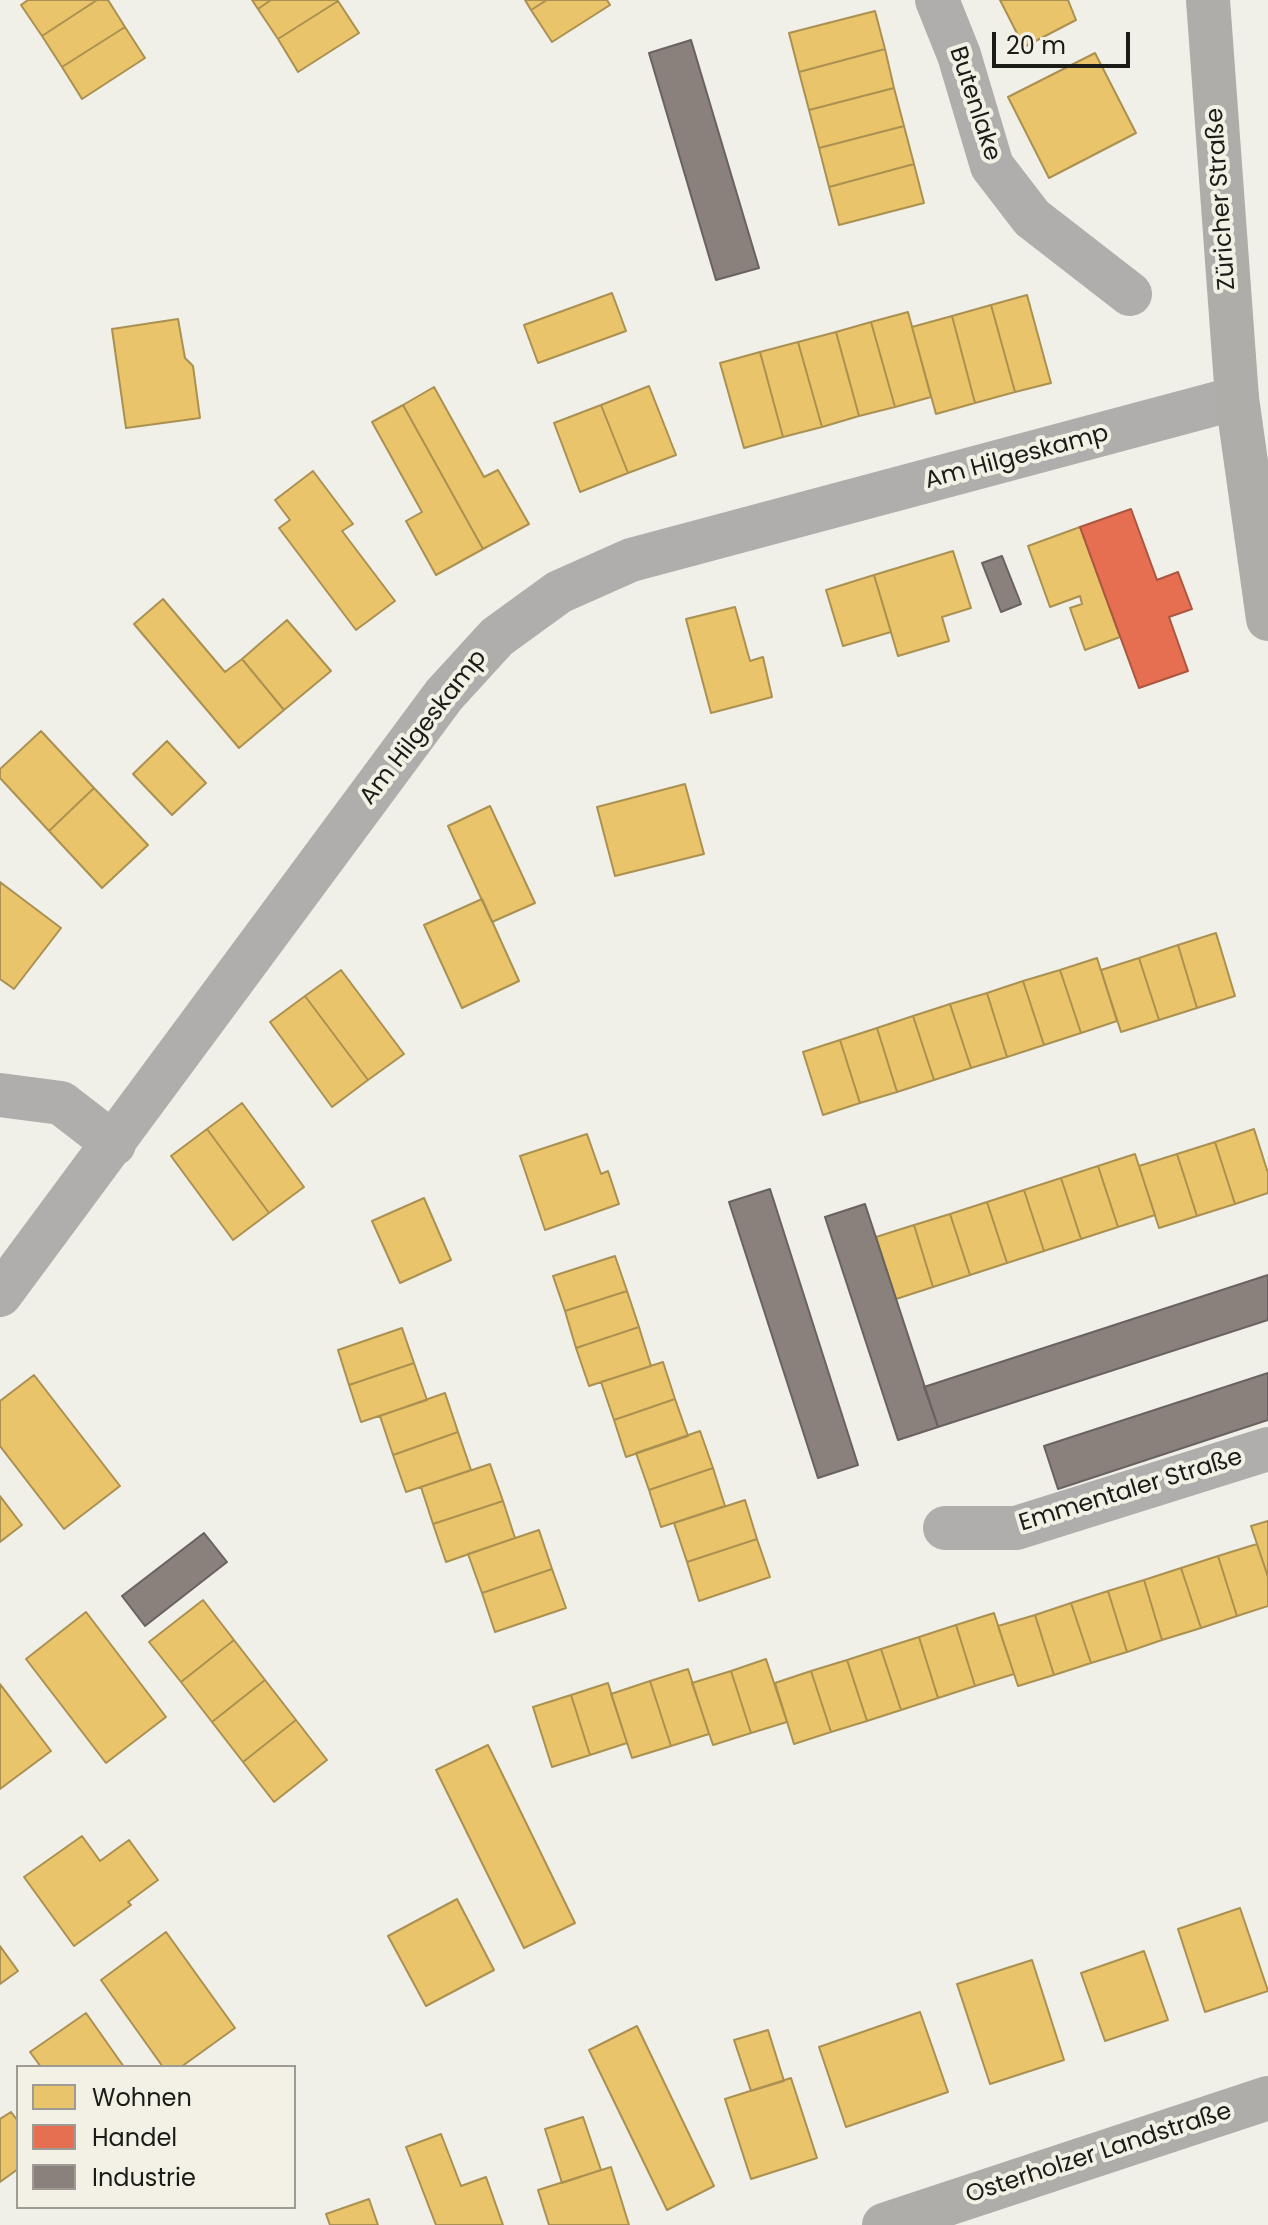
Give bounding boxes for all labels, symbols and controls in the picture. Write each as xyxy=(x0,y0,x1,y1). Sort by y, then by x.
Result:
scale bar xyxy=(996,16,1134,66)
text: 20 m xyxy=(1006,29,1066,62)
street label: Butenlake xyxy=(942,43,1006,165)
street label: Züricher Straße xyxy=(1201,107,1243,291)
street label: Am Hilgeskamp xyxy=(922,420,1112,496)
street label: Am Hilgeskamp xyxy=(355,645,493,811)
street label: Emmentaler Straße xyxy=(1016,1443,1246,1539)
legend xyxy=(16,2065,296,2209)
text: Wohnen xyxy=(92,2081,192,2114)
street label: Osterholzer Landstraße xyxy=(963,2097,1235,2211)
text: Handel xyxy=(92,2121,177,2154)
text: Industrie xyxy=(92,2161,196,2194)

